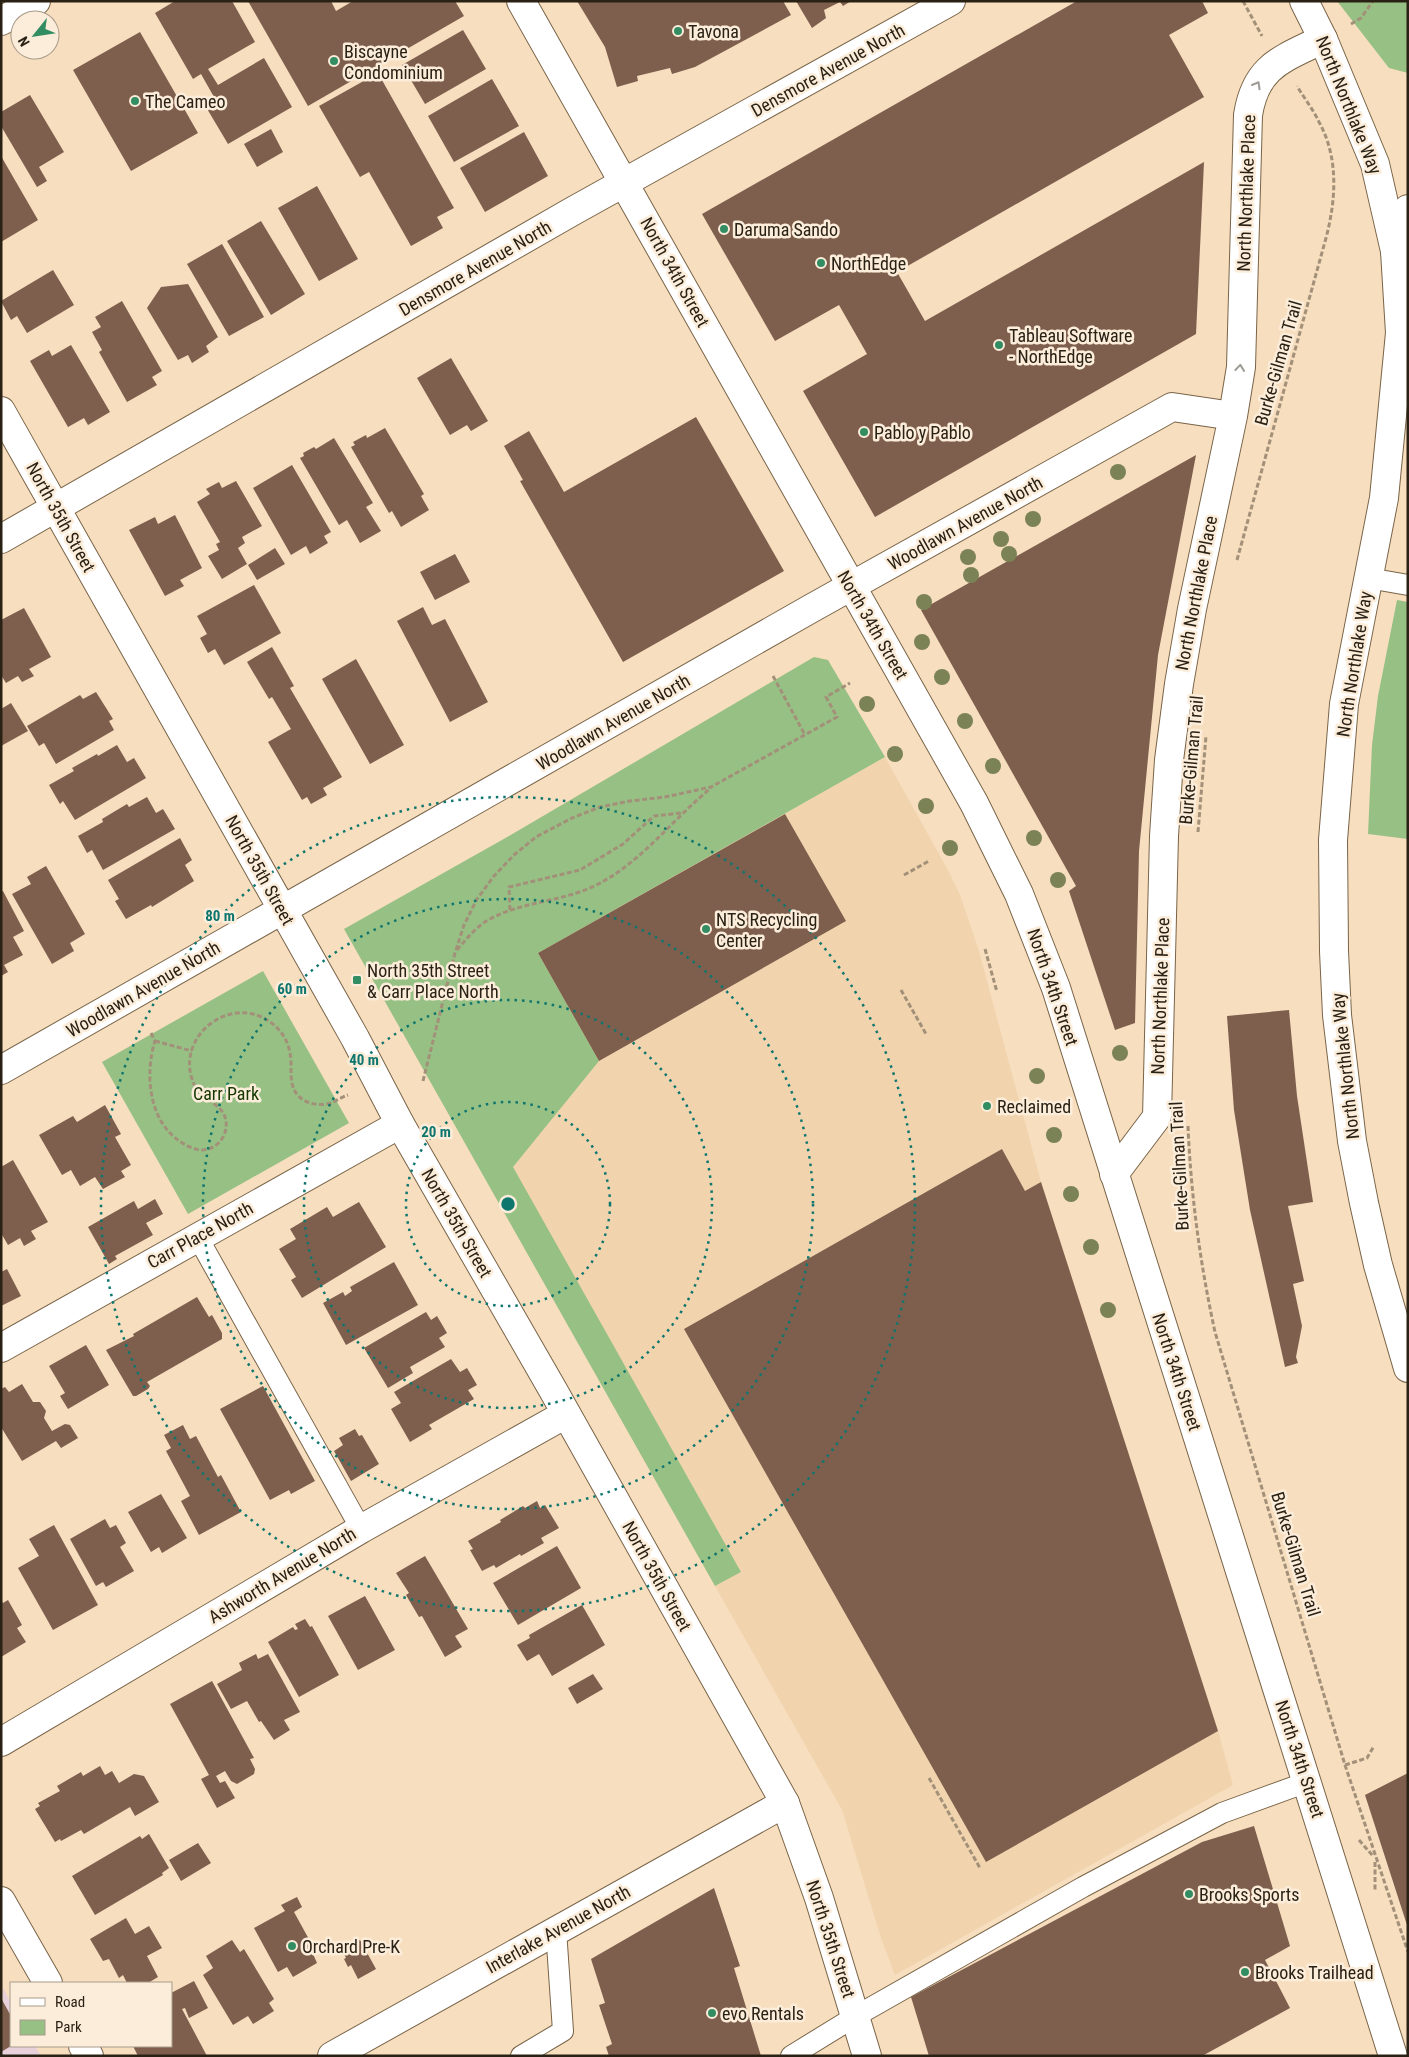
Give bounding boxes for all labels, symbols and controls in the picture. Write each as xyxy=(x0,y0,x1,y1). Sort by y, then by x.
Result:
north arrow xyxy=(10,10,60,60)
street label: Densmore Avenue North xyxy=(748,19,908,121)
place label: Tavona xyxy=(688,21,739,42)
marker: Tavona xyxy=(672,25,684,37)
street label: North Northlake Way xyxy=(1312,33,1386,178)
text: N xyxy=(15,34,33,49)
place label: Biscayne Condominium xyxy=(344,41,443,83)
marker: Biscayne Condominium xyxy=(328,55,340,67)
one-way arrow xyxy=(1251,81,1261,90)
place label: The Cameo xyxy=(145,91,225,112)
marker: The Cameo xyxy=(129,95,141,107)
street label: North Northlake Place xyxy=(1233,114,1259,272)
street label: North 34th Street xyxy=(636,213,714,331)
street label: Densmore Avenue North xyxy=(395,216,555,320)
place label: Daruma Sando xyxy=(734,219,838,240)
marker: Daruma Sando xyxy=(718,223,730,235)
place label: NorthEdge xyxy=(831,253,906,274)
marker: NorthEdge xyxy=(815,257,827,269)
street label: Burke-Gilman Trail xyxy=(1250,298,1306,428)
place label: Tableau Software - NorthEdge xyxy=(1009,325,1132,367)
marker: Tableau Software - NorthEdge xyxy=(993,339,1005,351)
one-way arrow xyxy=(1234,363,1245,371)
place label: Pablo y Pablo xyxy=(874,422,971,443)
marker: Pablo y Pablo xyxy=(858,426,870,438)
street label: North 35th Street xyxy=(22,458,100,576)
street label: Woodlawn Avenue North xyxy=(884,472,1046,574)
street label: North Northlake Place xyxy=(1171,514,1221,672)
street label: North 34th Street xyxy=(833,567,913,683)
street label: North Northlake Way xyxy=(1332,589,1376,738)
street label: Woodlawn Avenue North xyxy=(532,669,694,775)
street label: Burke-Gilman Trail xyxy=(1175,695,1207,825)
street label: North 35th Street xyxy=(221,811,299,929)
text: 80 m xyxy=(205,907,235,925)
place label: NTS Recycling Center xyxy=(716,909,817,951)
street label: North Northlake Place xyxy=(1147,917,1173,1075)
marker: NTS Recycling Center xyxy=(700,923,712,935)
street label: North 34th Street xyxy=(1023,926,1083,1048)
street label: Woodlawn Avenue North xyxy=(62,936,224,1042)
place label: North 35th Street & Carr Place North xyxy=(367,960,499,1002)
marker: North 35th Street & Carr Place North xyxy=(351,974,363,986)
text: 60 m xyxy=(277,980,307,998)
street label: North Northlake Way xyxy=(1327,991,1363,1140)
text: 40 m xyxy=(349,1051,379,1069)
park label: Carr Park xyxy=(193,1083,259,1104)
place label: Reclaimed xyxy=(997,1096,1071,1117)
marker: Reclaimed xyxy=(981,1100,993,1112)
street label: Burke-Gilman Trail xyxy=(1165,1101,1193,1231)
text: 20 m xyxy=(421,1123,451,1141)
street label: North 35th Street xyxy=(417,1165,497,1281)
centre of rings xyxy=(499,1195,517,1213)
street label: Carr Place North xyxy=(143,1197,257,1273)
street label: North 34th Street xyxy=(1148,1311,1206,1433)
street label: Burke-Gilman Trail xyxy=(1267,1489,1325,1619)
street label: North 35th Street xyxy=(618,1517,696,1635)
street label: Ashworth Avenue North xyxy=(205,1523,359,1627)
street label: North 34th Street xyxy=(1271,1698,1329,1820)
street label: North 35th Street xyxy=(802,1878,860,2000)
street label: Interlake Avenue North xyxy=(482,1881,634,1977)
place label: Brooks Sports xyxy=(1199,1884,1299,1905)
marker: Brooks Sports xyxy=(1183,1888,1195,1900)
place label: Orchard Pre-K xyxy=(302,1936,400,1957)
marker: Orchard Pre-K xyxy=(286,1940,298,1952)
place label: Brooks Trailhead xyxy=(1255,1962,1374,1983)
marker: Brooks Trailhead xyxy=(1239,1966,1251,1978)
legend xyxy=(10,1982,172,2047)
text: Road xyxy=(55,1993,85,2011)
place label: evo Rentals xyxy=(722,2003,804,2024)
marker: evo Rentals xyxy=(706,2007,718,2019)
text: Park xyxy=(55,2018,82,2036)

